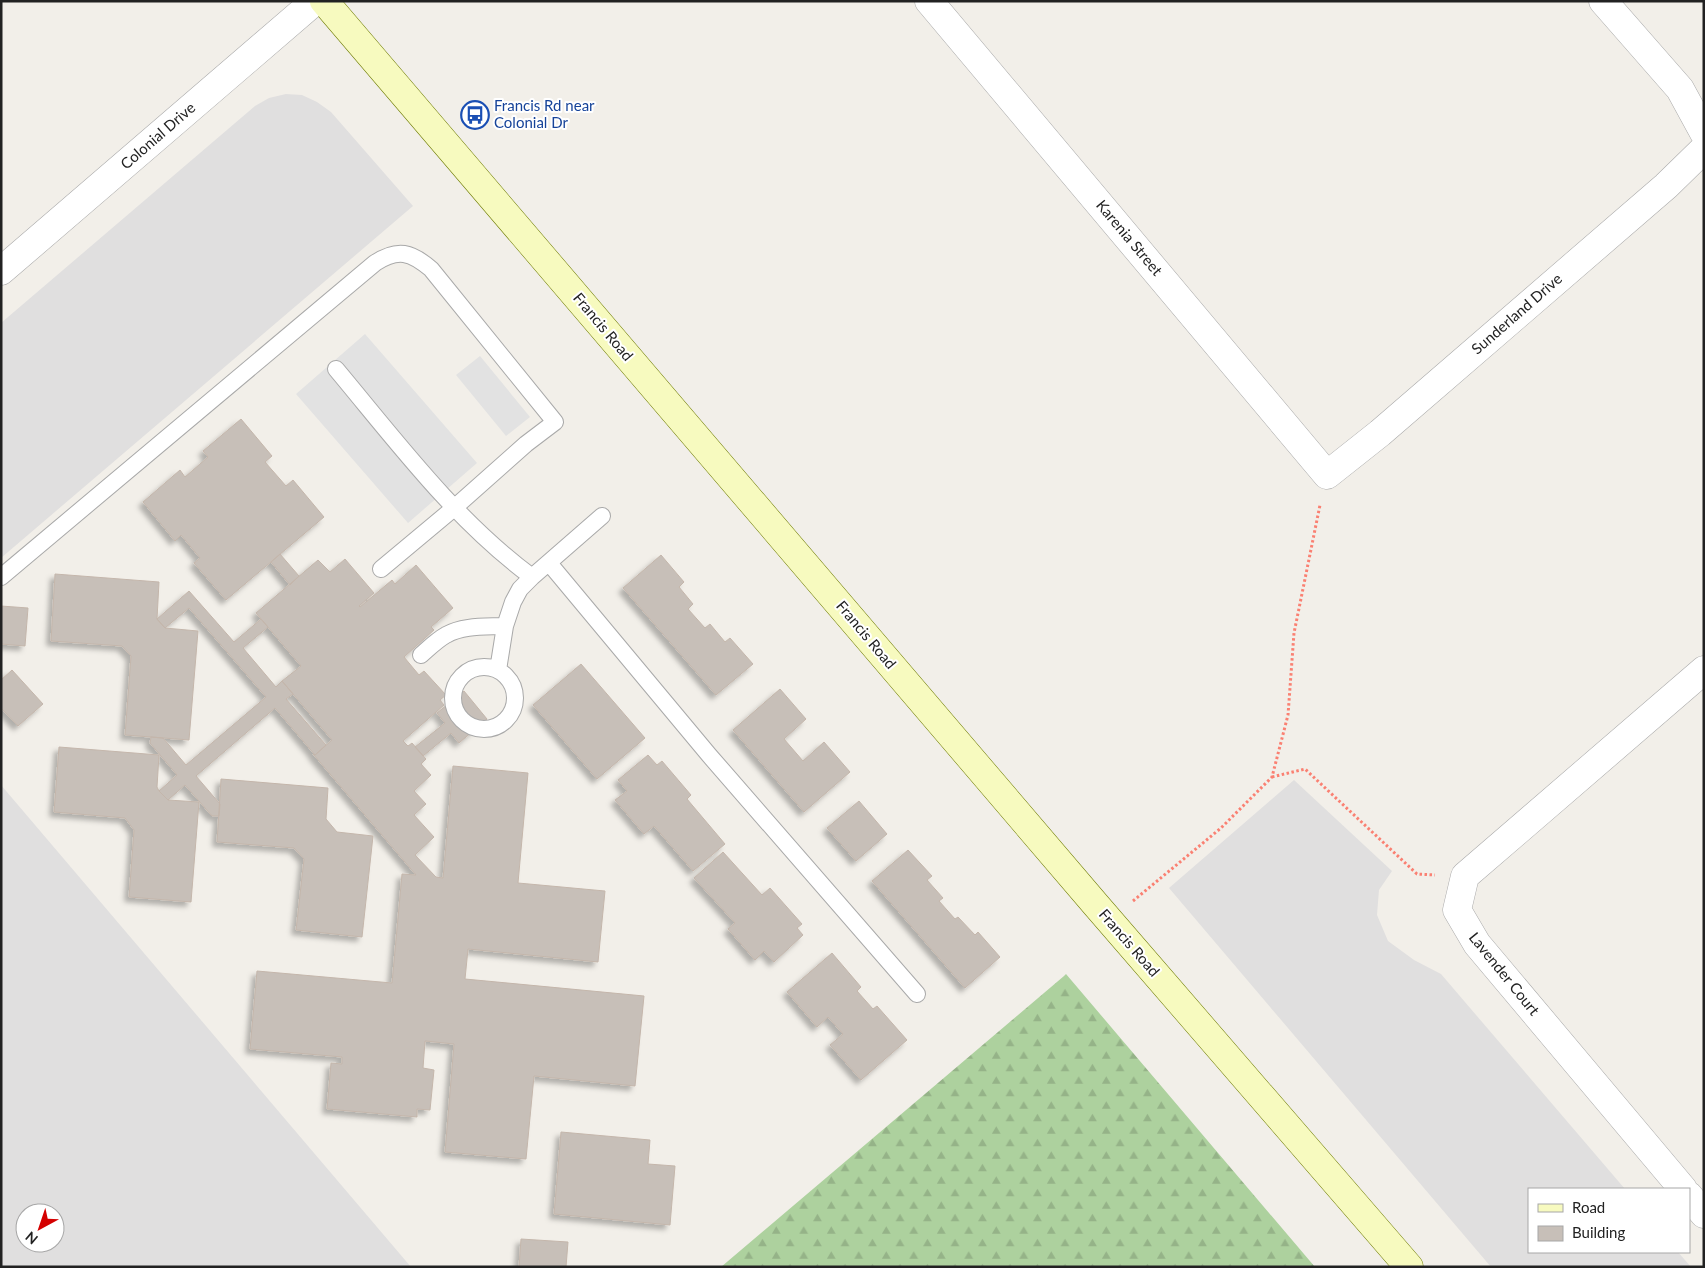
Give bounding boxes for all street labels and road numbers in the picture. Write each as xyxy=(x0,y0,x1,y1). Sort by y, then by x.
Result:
street label: Colonial Drive xyxy=(116,98,198,173)
street label: Karenia Street xyxy=(1093,196,1167,279)
street label: Sunderland Drive xyxy=(1467,269,1565,357)
street label: Francis Road xyxy=(570,289,637,364)
street label: Francis Road xyxy=(833,597,900,672)
street label: Francis Road xyxy=(1096,905,1164,980)
street label: Lavender Court xyxy=(1466,928,1544,1019)

